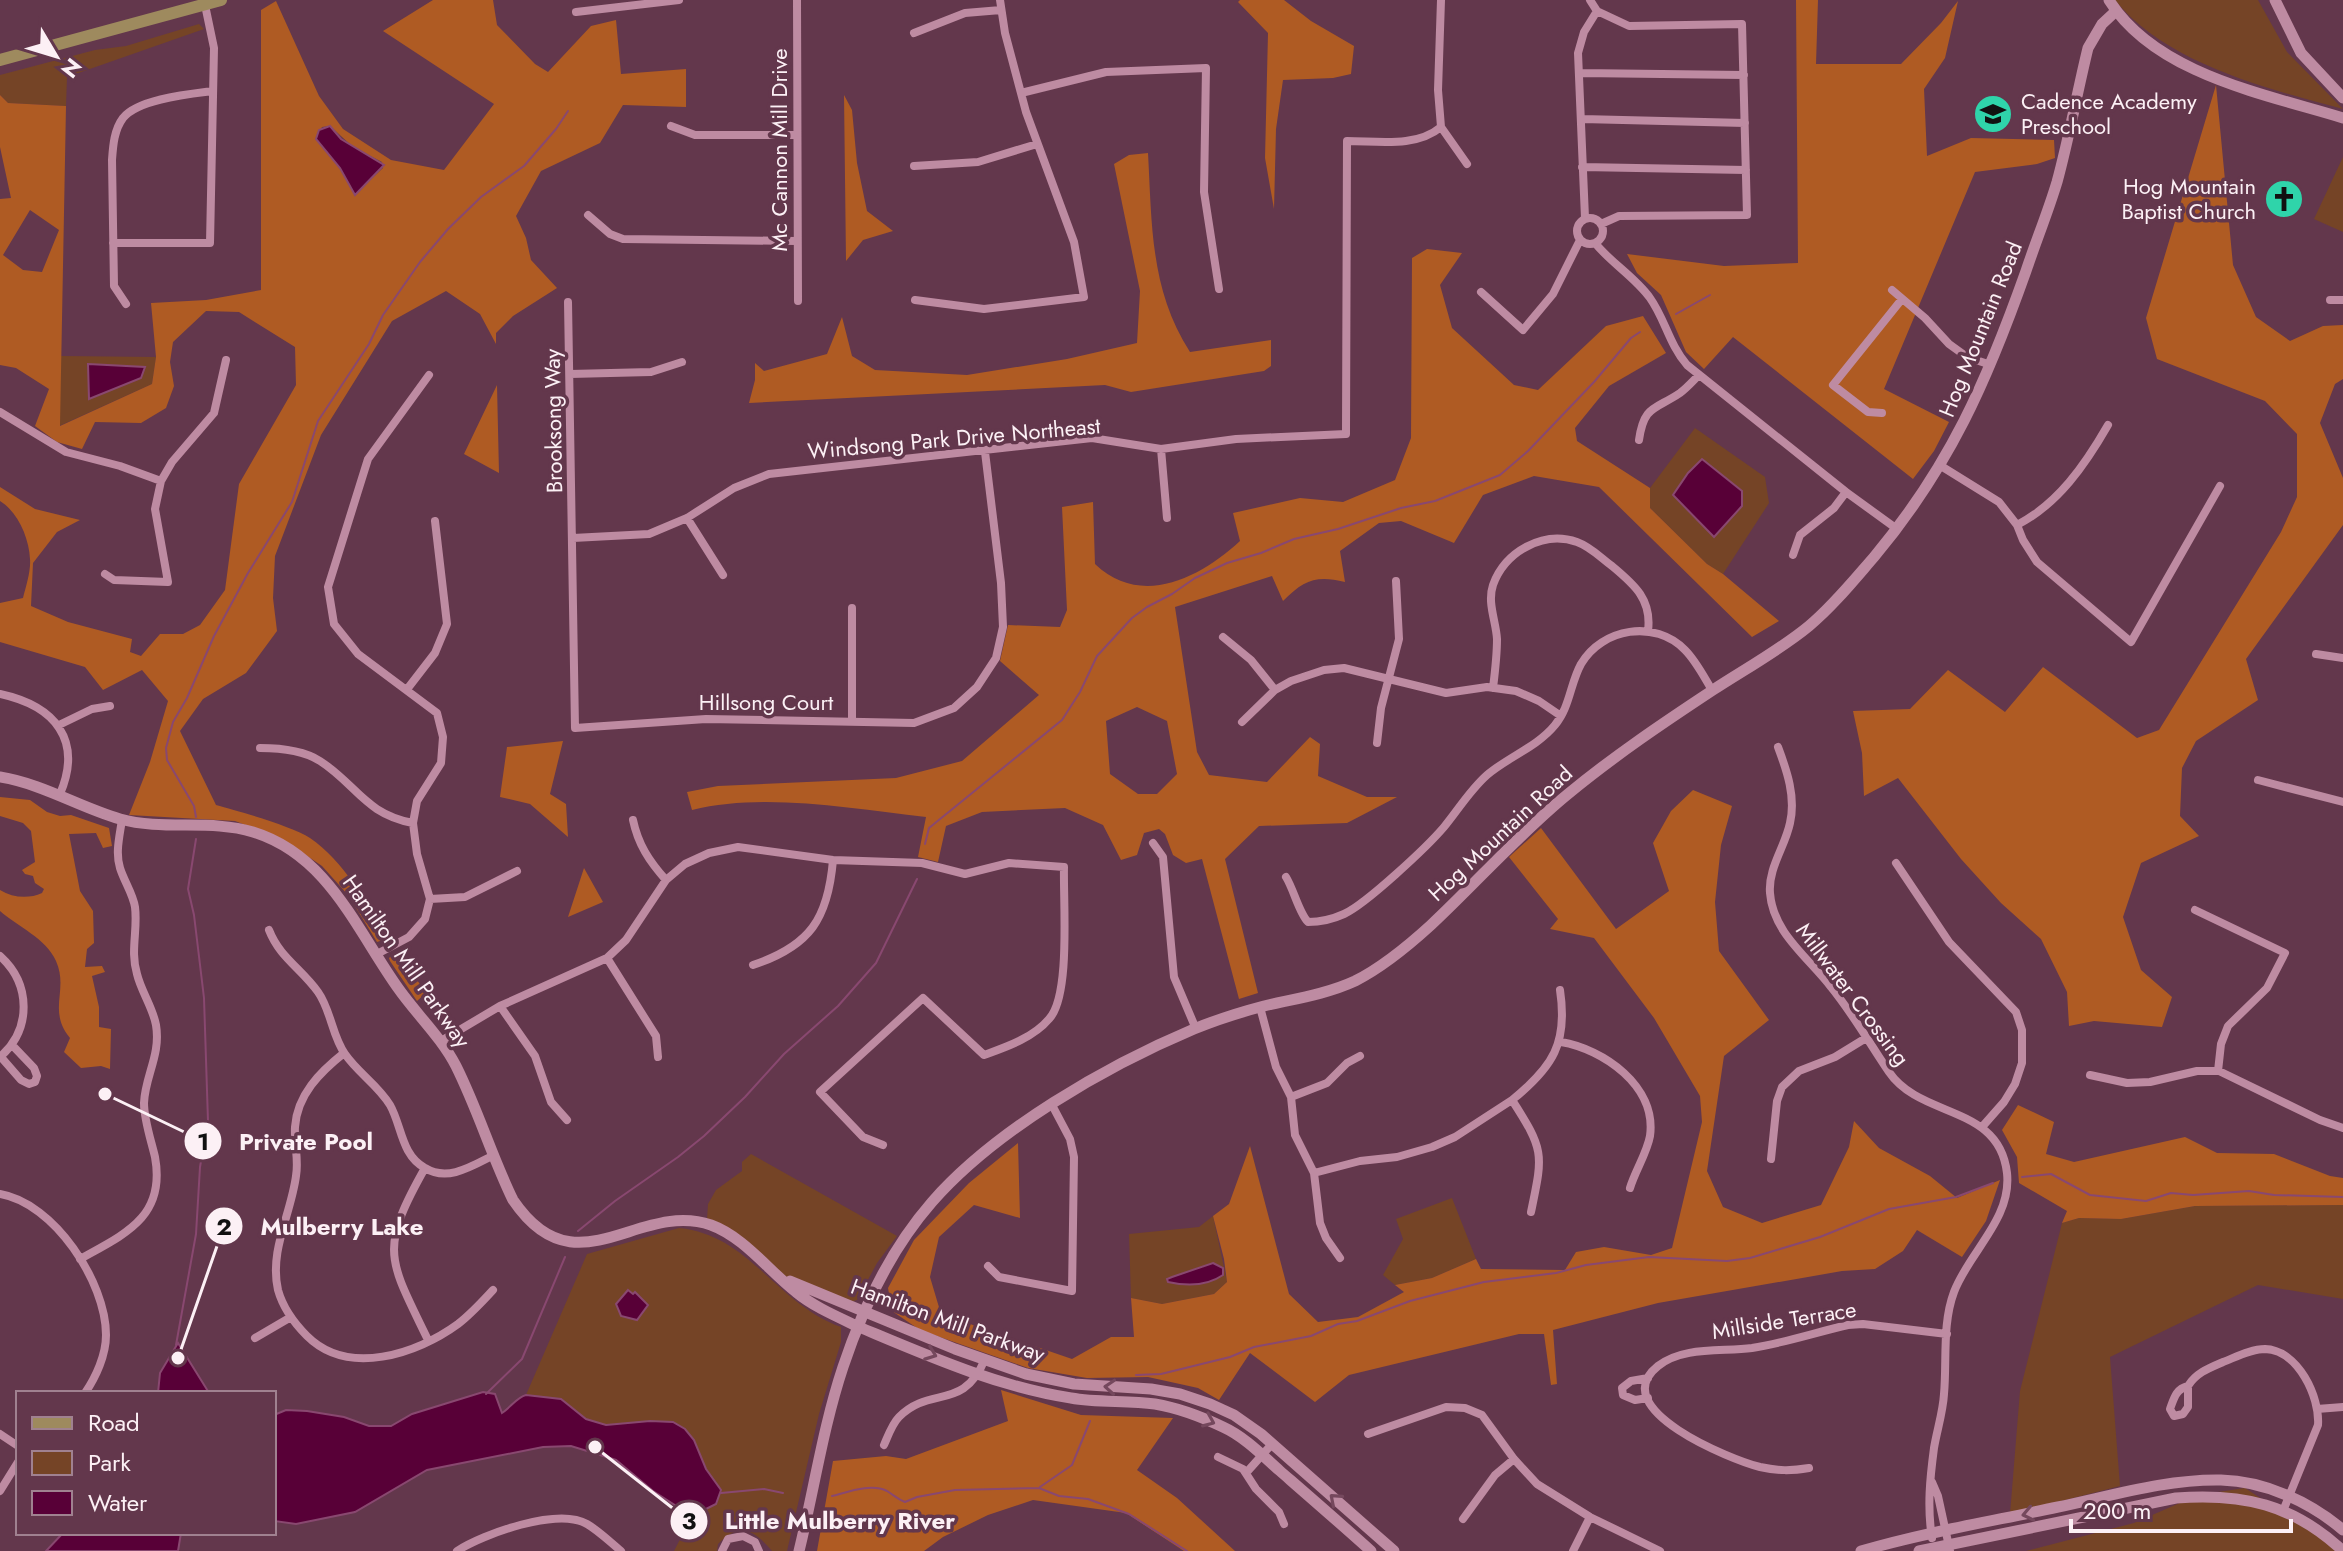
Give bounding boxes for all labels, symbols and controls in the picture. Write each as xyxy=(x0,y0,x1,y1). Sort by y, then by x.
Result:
north arrow xyxy=(16,16,96,96)
street label: Mc Cannon Mill Drive xyxy=(763,48,795,252)
text: N xyxy=(54,52,90,85)
place label: Cadence Academy Preschool xyxy=(2021,85,2197,142)
school or university icon: Cadence Academy Preschool xyxy=(1972,93,2014,135)
place label: Hog Mountain Baptist Church xyxy=(2121,170,2256,227)
church icon: Hog Mountain Baptist Church xyxy=(2263,178,2305,220)
street label: Hog Mountain Road xyxy=(1930,236,2030,422)
street label: Brooksong Way xyxy=(536,348,570,494)
street label: Windsong Park Drive Northeast xyxy=(806,409,1103,467)
street label: Hillsong Court xyxy=(699,686,834,718)
street label: Hog Mountain Road xyxy=(1421,758,1579,908)
street label: Hamilton Mill Parkway xyxy=(335,868,479,1054)
street label: Millwater Crossing xyxy=(1789,916,1917,1072)
callout: Private Pool xyxy=(183,1117,389,1165)
text: 1 xyxy=(197,1124,209,1159)
text: Private Pool xyxy=(239,1124,373,1159)
callout: Mulberry Lake xyxy=(204,1202,440,1250)
text: 2 xyxy=(216,1209,232,1244)
text: Mulberry Lake xyxy=(260,1209,424,1244)
street label: Hamilton Mill Parkway xyxy=(846,1270,1050,1370)
street label: Millside Terrace xyxy=(1710,1293,1858,1347)
one-way arrow xyxy=(923,1345,937,1361)
one-way arrow xyxy=(1103,1378,1116,1395)
legend xyxy=(16,1391,276,1535)
text: Road xyxy=(88,1405,140,1440)
one-way arrow xyxy=(1201,1411,1215,1427)
text: Park xyxy=(88,1445,131,1480)
scale bar xyxy=(2071,1483,2291,1533)
text: Water xyxy=(88,1485,148,1520)
text: 200 m xyxy=(2083,1493,2151,1528)
one-way arrow xyxy=(1330,1494,1345,1509)
callout: Little Mulberry River xyxy=(669,1497,972,1545)
text: 3 xyxy=(682,1503,697,1538)
text: Little Mulberry River xyxy=(725,1503,955,1538)
one-way arrow xyxy=(2022,1505,2036,1522)

